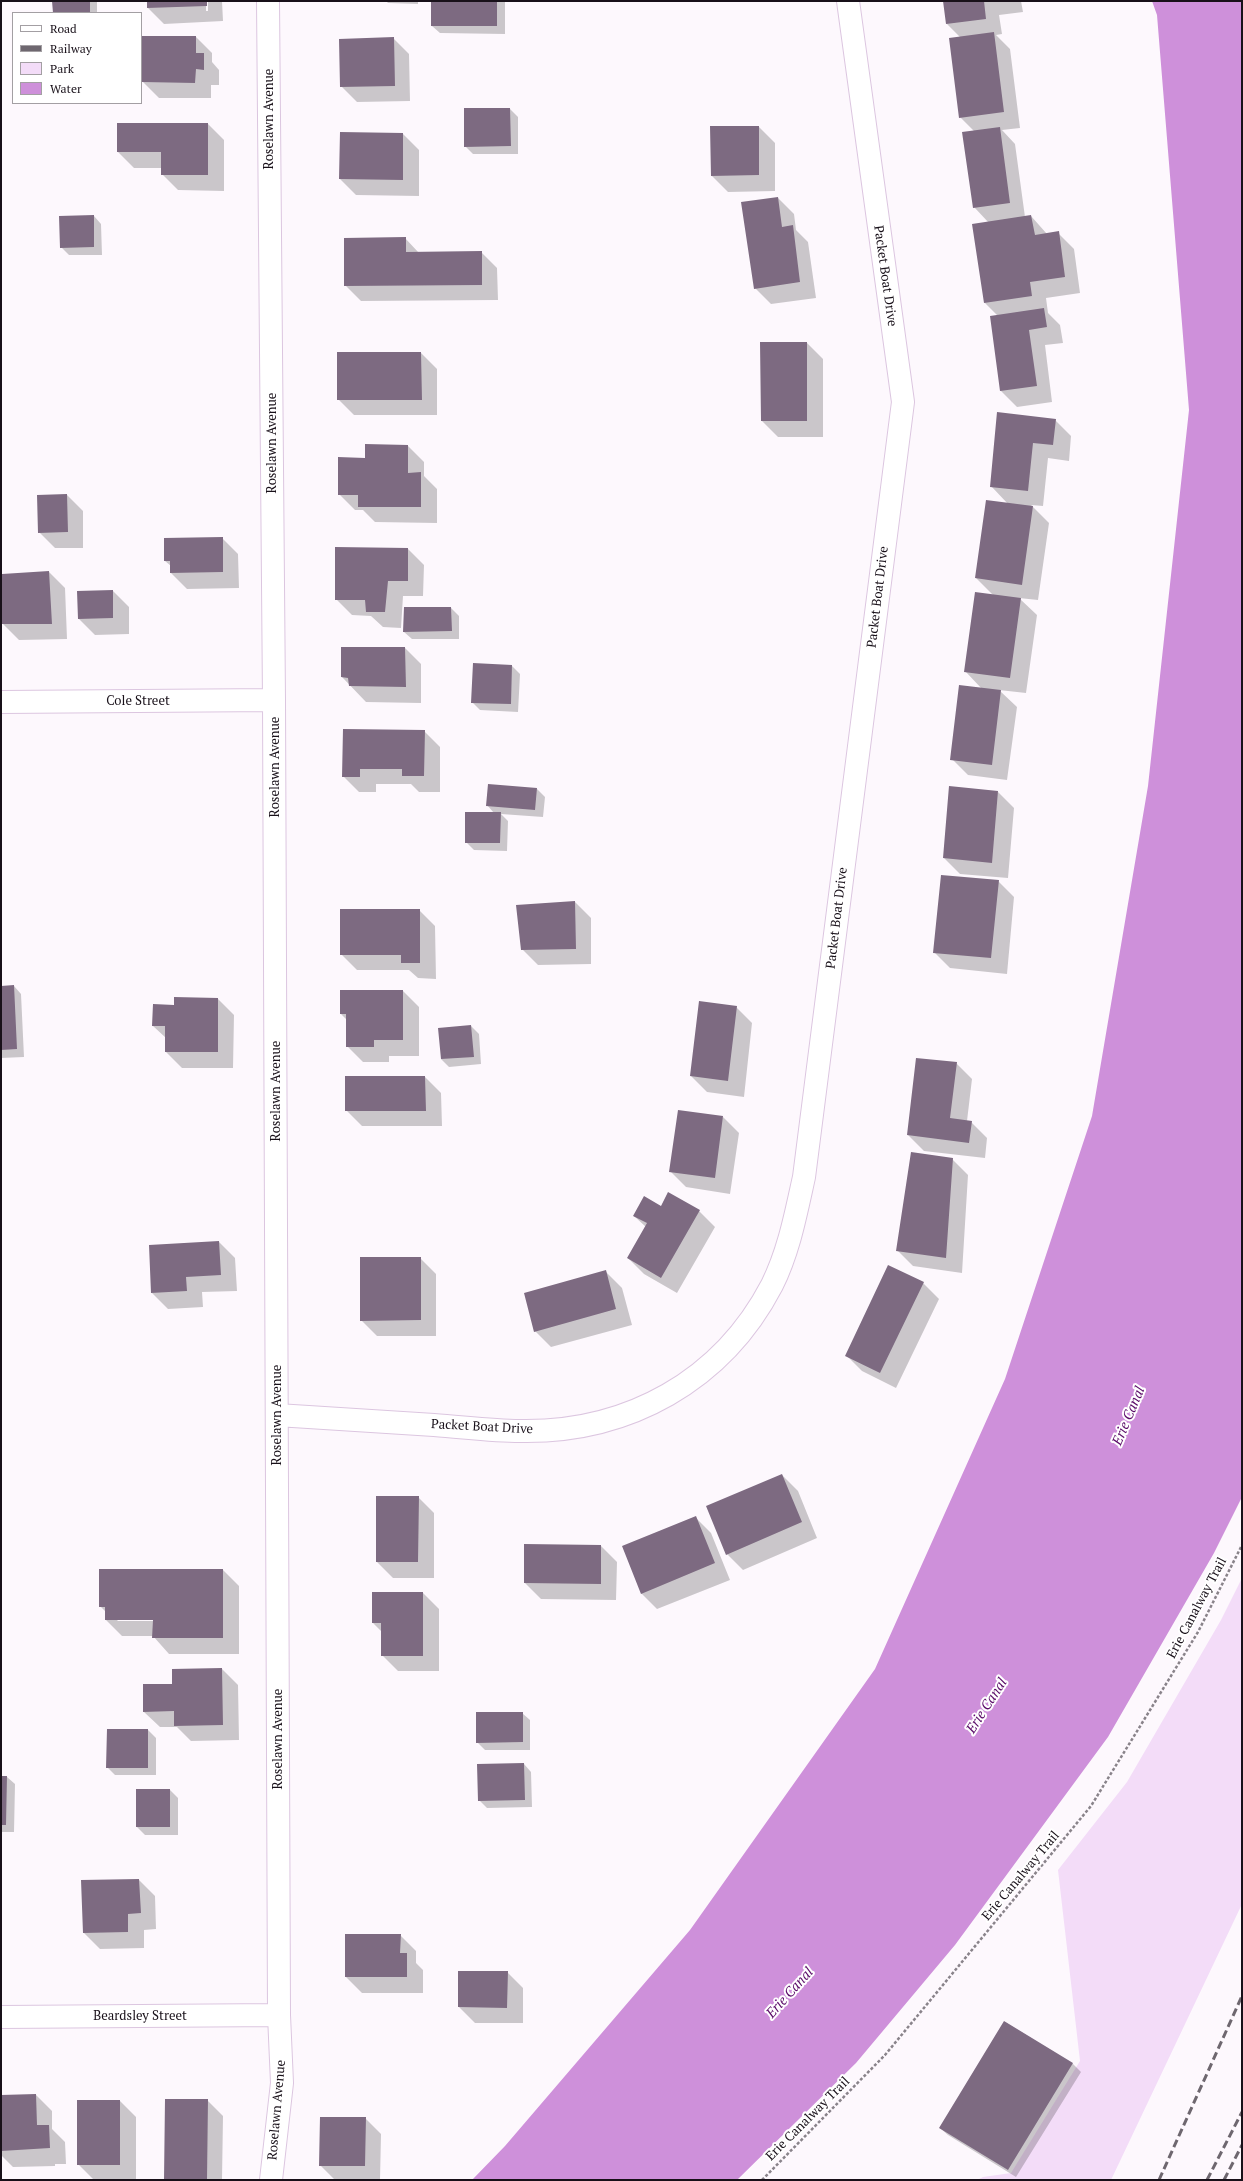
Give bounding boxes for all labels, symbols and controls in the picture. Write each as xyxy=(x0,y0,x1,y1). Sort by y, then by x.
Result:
legend xyxy=(12,12,142,104)
text: Road xyxy=(50,21,77,36)
text: Railway xyxy=(50,41,92,56)
text: Park xyxy=(50,61,74,76)
street label: Roselawn Avenue xyxy=(261,69,277,169)
text: Water xyxy=(50,81,82,96)
street label: Packet Boat Drive xyxy=(870,224,900,328)
street label: Roselawn Avenue xyxy=(264,393,280,493)
street label: Packet Boat Drive xyxy=(864,545,892,649)
street label: Cole Street xyxy=(106,693,170,709)
street label: Roselawn Avenue xyxy=(267,717,283,817)
street label: Packet Boat Drive xyxy=(823,866,851,970)
street label: Roselawn Avenue xyxy=(268,1041,284,1141)
street label: Roselawn Avenue xyxy=(269,1365,285,1465)
water label: Erie Canal xyxy=(1109,1384,1149,1448)
street label: Packet Boat Drive xyxy=(431,1417,533,1437)
street label: Erie Canalway Trail xyxy=(1164,1555,1230,1661)
water label: Erie Canal xyxy=(963,1675,1011,1737)
street label: Roselawn Avenue xyxy=(270,1689,286,1789)
street label: Erie Canalway Trail xyxy=(979,1828,1063,1924)
water label: Erie Canal xyxy=(763,1964,817,2022)
street label: Beardsley Street xyxy=(93,2008,187,2024)
street label: Roselawn Avenue xyxy=(265,2059,289,2161)
street label: Erie Canalway Trail xyxy=(763,2074,853,2164)

